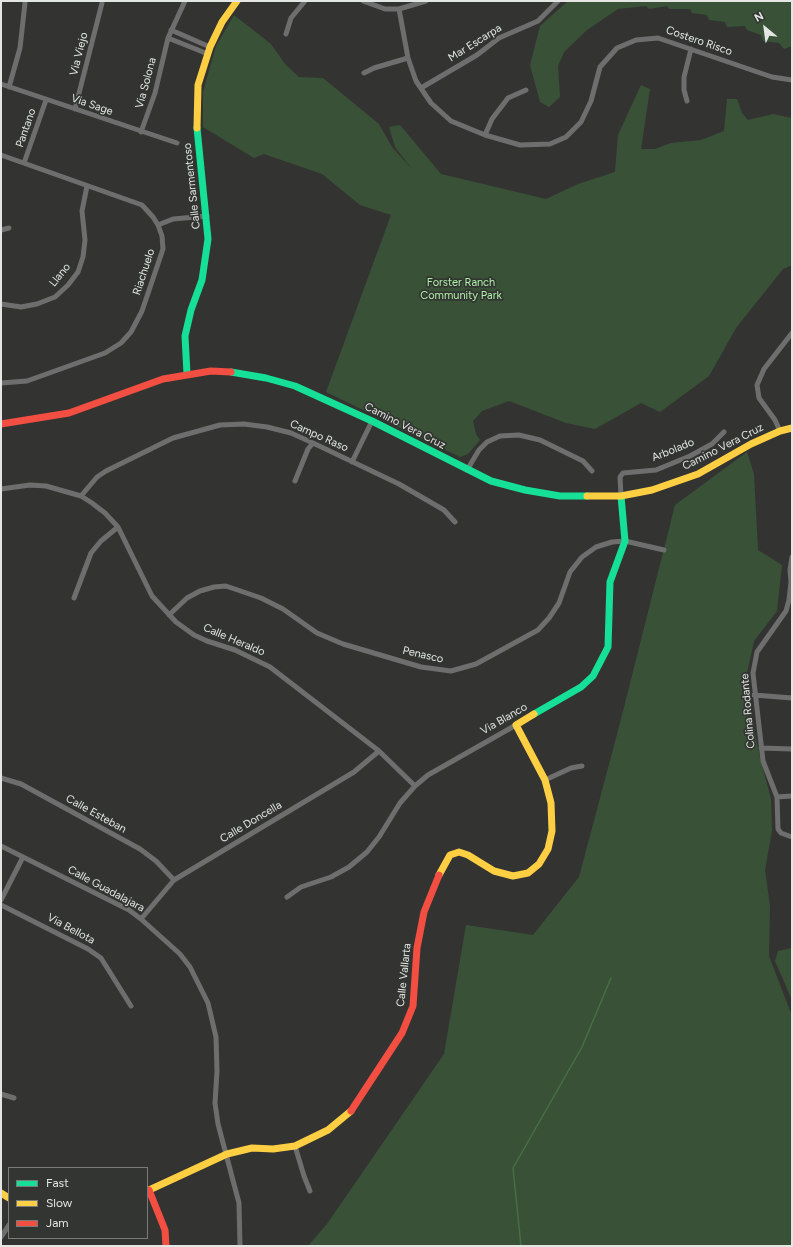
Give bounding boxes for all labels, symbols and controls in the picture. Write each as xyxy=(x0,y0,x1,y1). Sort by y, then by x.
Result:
north arrow xyxy=(745,8,785,48)
text: N xyxy=(752,9,766,25)
street label: Mar Escarpa xyxy=(446,21,504,65)
street label: Costero Risco xyxy=(664,23,734,59)
street label: Via Viejo xyxy=(67,31,91,77)
street label: Via Solona xyxy=(133,56,159,110)
street label: Via Sage xyxy=(69,92,115,118)
street label: Pantano xyxy=(13,107,39,149)
street label: Calle Sarmentoso xyxy=(181,142,203,230)
street label: Riachuelo xyxy=(130,247,158,297)
street label: Llano xyxy=(47,261,73,289)
park label: Forster Ranch Community Park xyxy=(420,276,502,302)
street label: Camino Vera Cruz xyxy=(362,400,448,452)
street label: Campo Raso xyxy=(288,417,350,455)
street label: Camino Vera Cruz xyxy=(680,421,766,473)
street label: Arbolado xyxy=(650,435,696,465)
street label: Calle Heraldo xyxy=(201,621,267,659)
street label: Penasco xyxy=(401,644,445,666)
street label: Colina Rodante xyxy=(738,673,758,749)
street label: Via Blanco xyxy=(478,700,530,738)
street label: Calle Esteban xyxy=(63,792,129,836)
street label: Calle Doncella xyxy=(218,798,284,846)
street label: Calle Guadalajara xyxy=(65,863,147,915)
street label: Via Bellota xyxy=(45,911,97,947)
street label: Calle Vallarta xyxy=(394,943,414,1007)
legend xyxy=(8,1167,148,1239)
text: Fast xyxy=(46,1176,69,1190)
text: Slow xyxy=(46,1196,72,1210)
text: Jam xyxy=(46,1216,69,1230)

